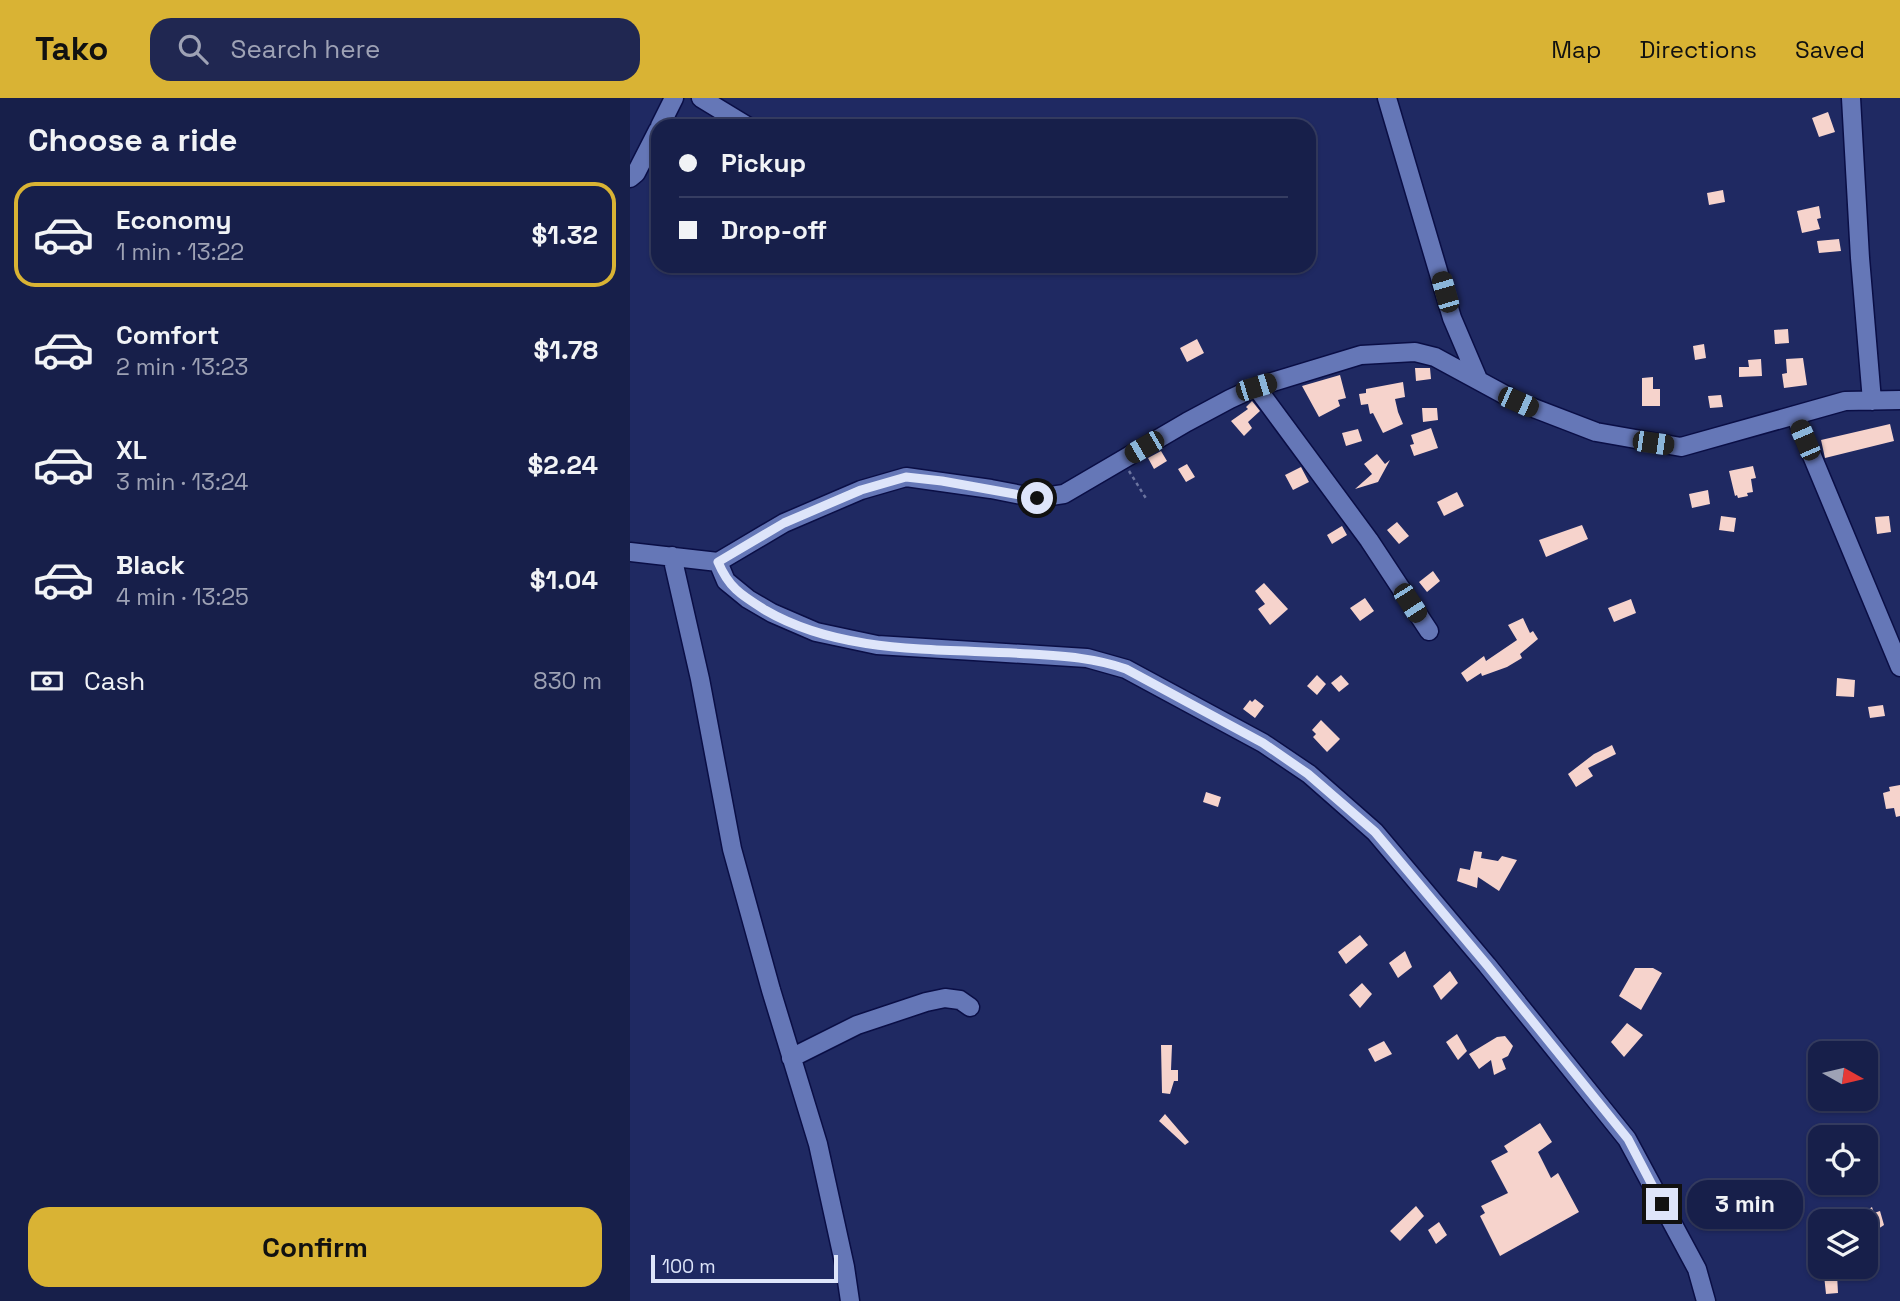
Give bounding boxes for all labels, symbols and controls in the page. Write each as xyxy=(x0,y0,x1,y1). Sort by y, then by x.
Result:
search box xyxy=(150,18,640,81)
text: Tako xyxy=(35,28,108,70)
icon: search xyxy=(174,30,212,68)
text: Search here xyxy=(230,32,380,66)
text: Map xyxy=(1551,34,1601,65)
text: Directions xyxy=(1639,34,1757,65)
text: Saved xyxy=(1795,34,1865,65)
text: Choose a ride xyxy=(28,120,238,160)
text: Pickup xyxy=(721,146,806,180)
icon: car xyxy=(32,203,95,266)
text: Economy xyxy=(116,203,232,237)
text: Drop-off xyxy=(721,213,827,247)
text: $1.32 xyxy=(531,218,598,252)
text: 1 min · 13:22 xyxy=(116,237,244,267)
car xyxy=(1430,269,1461,315)
icon: car xyxy=(32,318,95,381)
text: Comfort xyxy=(116,318,219,352)
text: $1.78 xyxy=(534,333,598,367)
text: 2 min · 13:23 xyxy=(116,352,248,382)
car xyxy=(1233,371,1280,403)
car xyxy=(1495,384,1542,420)
car xyxy=(1788,417,1823,463)
car xyxy=(1121,427,1168,467)
car xyxy=(1631,430,1676,456)
icon: car xyxy=(32,433,95,496)
text: XL xyxy=(116,433,147,467)
text: $2.24 xyxy=(527,448,598,482)
text: 3 min · 13:24 xyxy=(116,467,248,497)
route start xyxy=(1021,482,1053,514)
icon: car xyxy=(32,548,95,611)
text: Black xyxy=(116,548,185,582)
text: $1.04 xyxy=(530,563,598,597)
car xyxy=(1390,580,1431,626)
text: 4 min · 13:25 xyxy=(116,582,249,612)
icon: cash xyxy=(28,662,66,700)
text: Cash xyxy=(84,664,145,698)
text: 830 m xyxy=(533,666,602,696)
north arrow xyxy=(1808,1041,1878,1111)
map controls xyxy=(1808,1041,1878,1279)
button: locate xyxy=(1808,1125,1878,1195)
callout: 3 min xyxy=(1686,1180,1802,1228)
route end xyxy=(1646,1188,1678,1220)
text: 3 min xyxy=(1715,1189,1775,1219)
button: Confirm xyxy=(28,1207,602,1287)
button: layers xyxy=(1808,1209,1878,1279)
scale bar xyxy=(651,1252,838,1284)
text: 100 m xyxy=(662,1254,716,1279)

